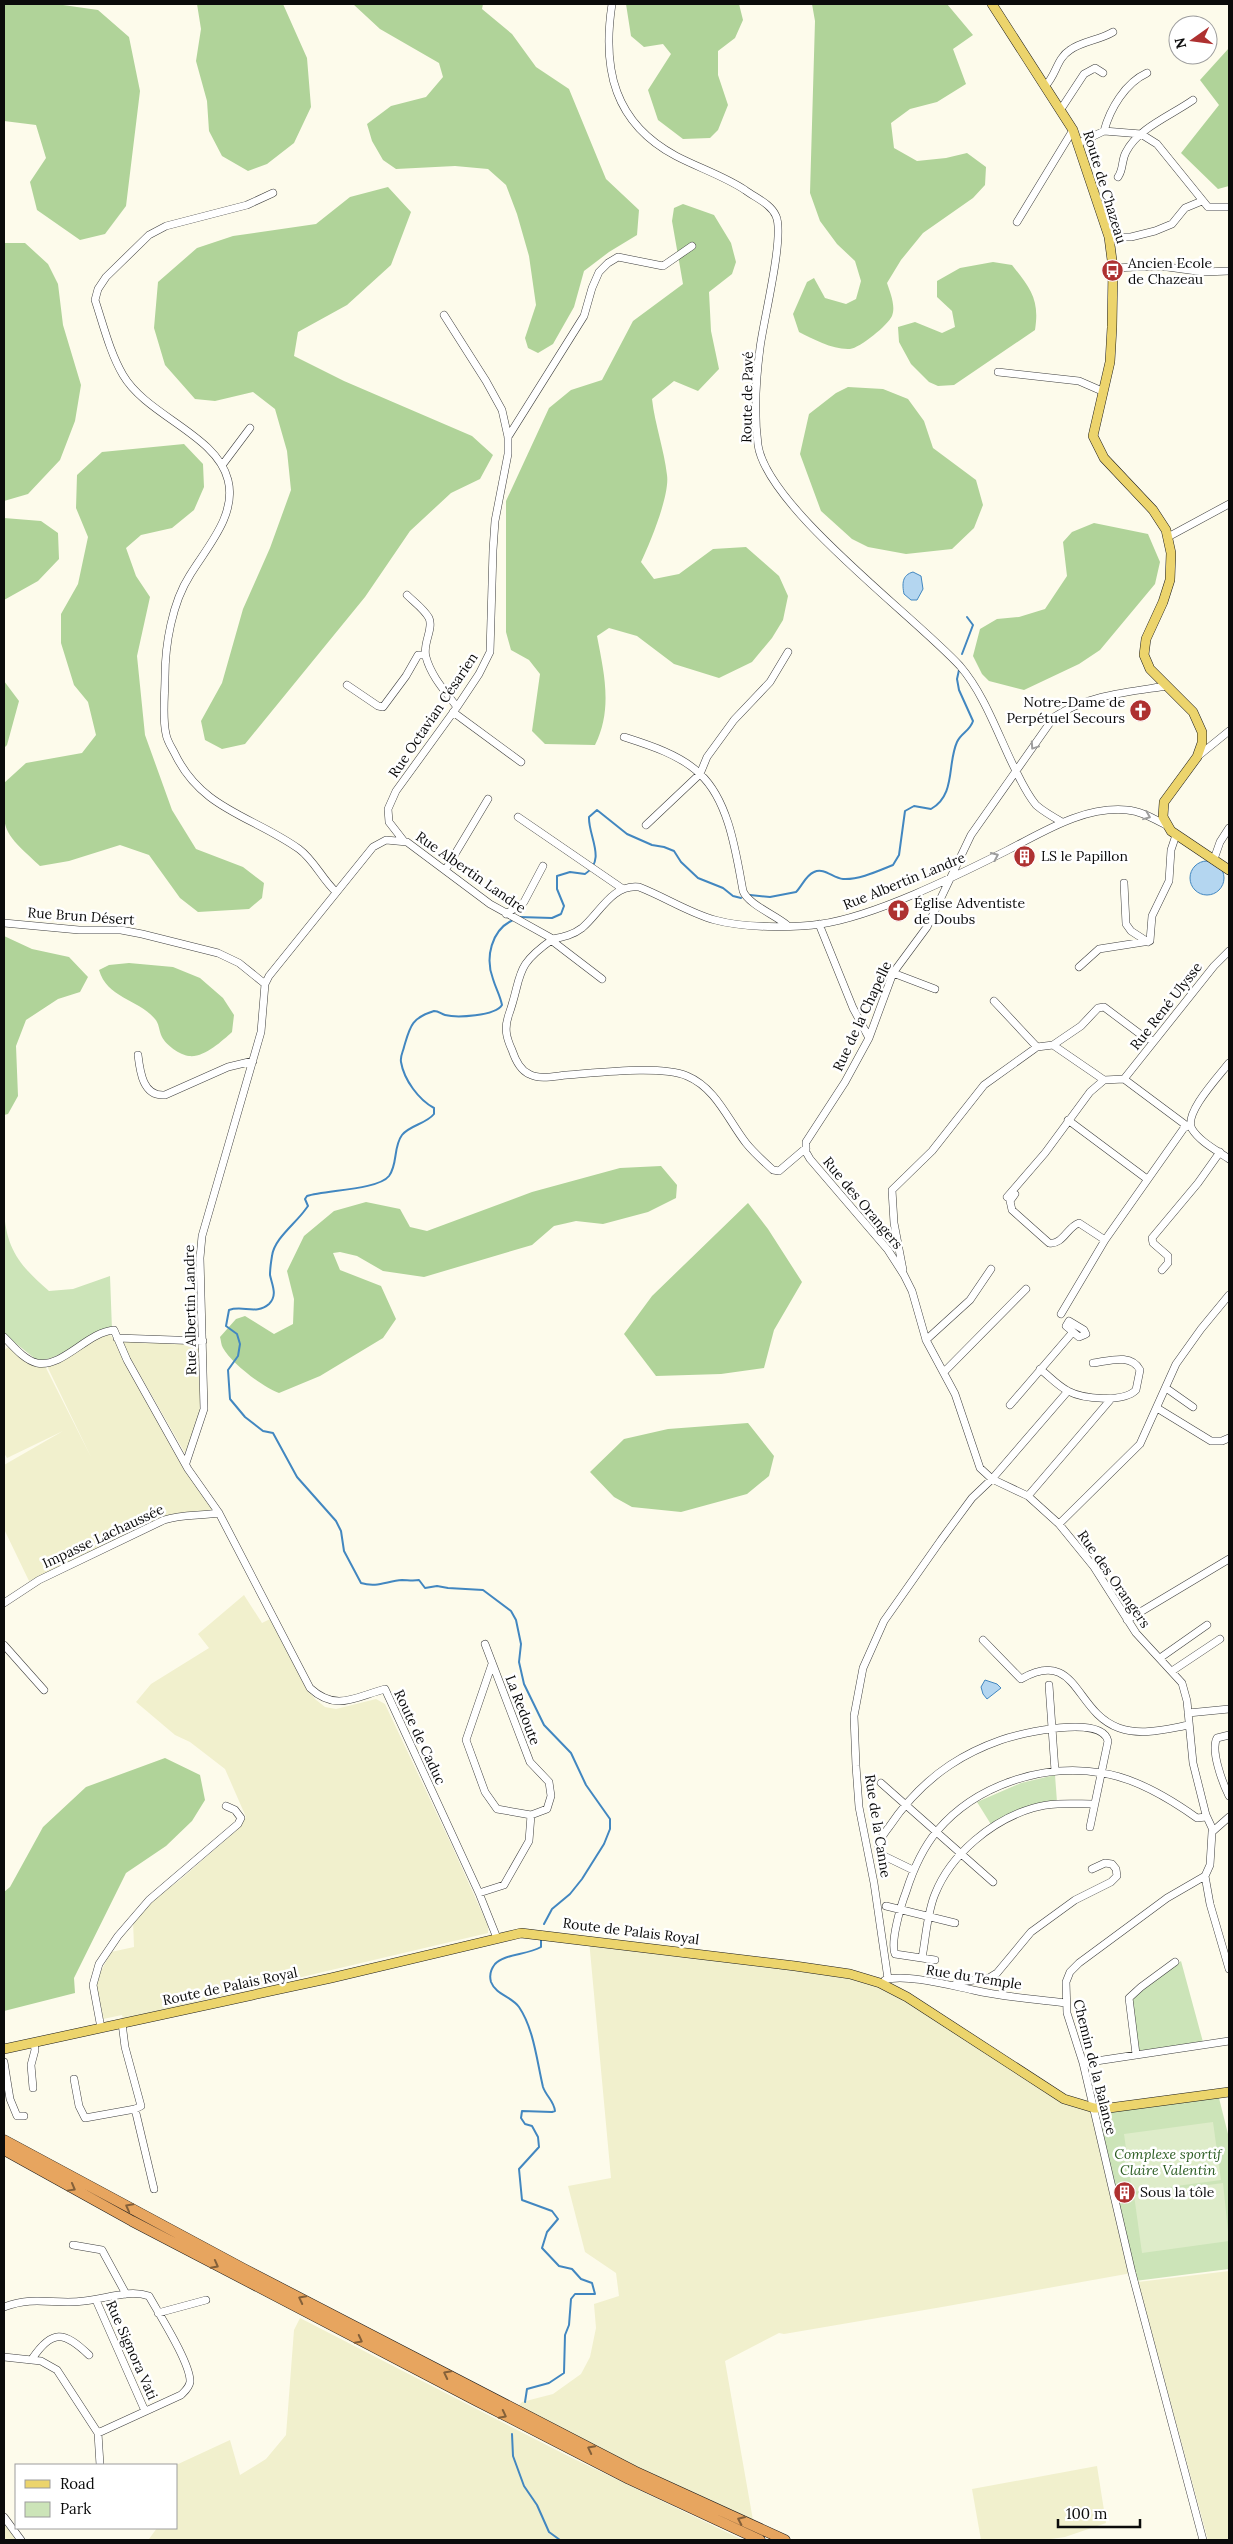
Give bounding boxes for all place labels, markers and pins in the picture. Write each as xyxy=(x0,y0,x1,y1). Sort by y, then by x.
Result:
place label: Ancien Ecole de Chazeau xyxy=(1127,254,1212,288)
bus stop icon: Ancien Ecole de Chazeau xyxy=(1100,259,1124,283)
place label: Notre-Dame de Perpétuel Secours xyxy=(1006,693,1125,727)
church icon: Notre-Dame de Perpétuel Secours xyxy=(1129,698,1153,722)
building icon: LS le Papillon xyxy=(1013,844,1037,868)
place label: LS le Papillon xyxy=(1041,847,1128,865)
place label: Église Adventiste de Doubs xyxy=(914,894,1025,928)
church icon: Église Adventiste de Doubs xyxy=(886,899,910,923)
building icon: Sous la tôle xyxy=(1112,2180,1136,2204)
place label: Sous la tôle xyxy=(1140,2183,1215,2201)

